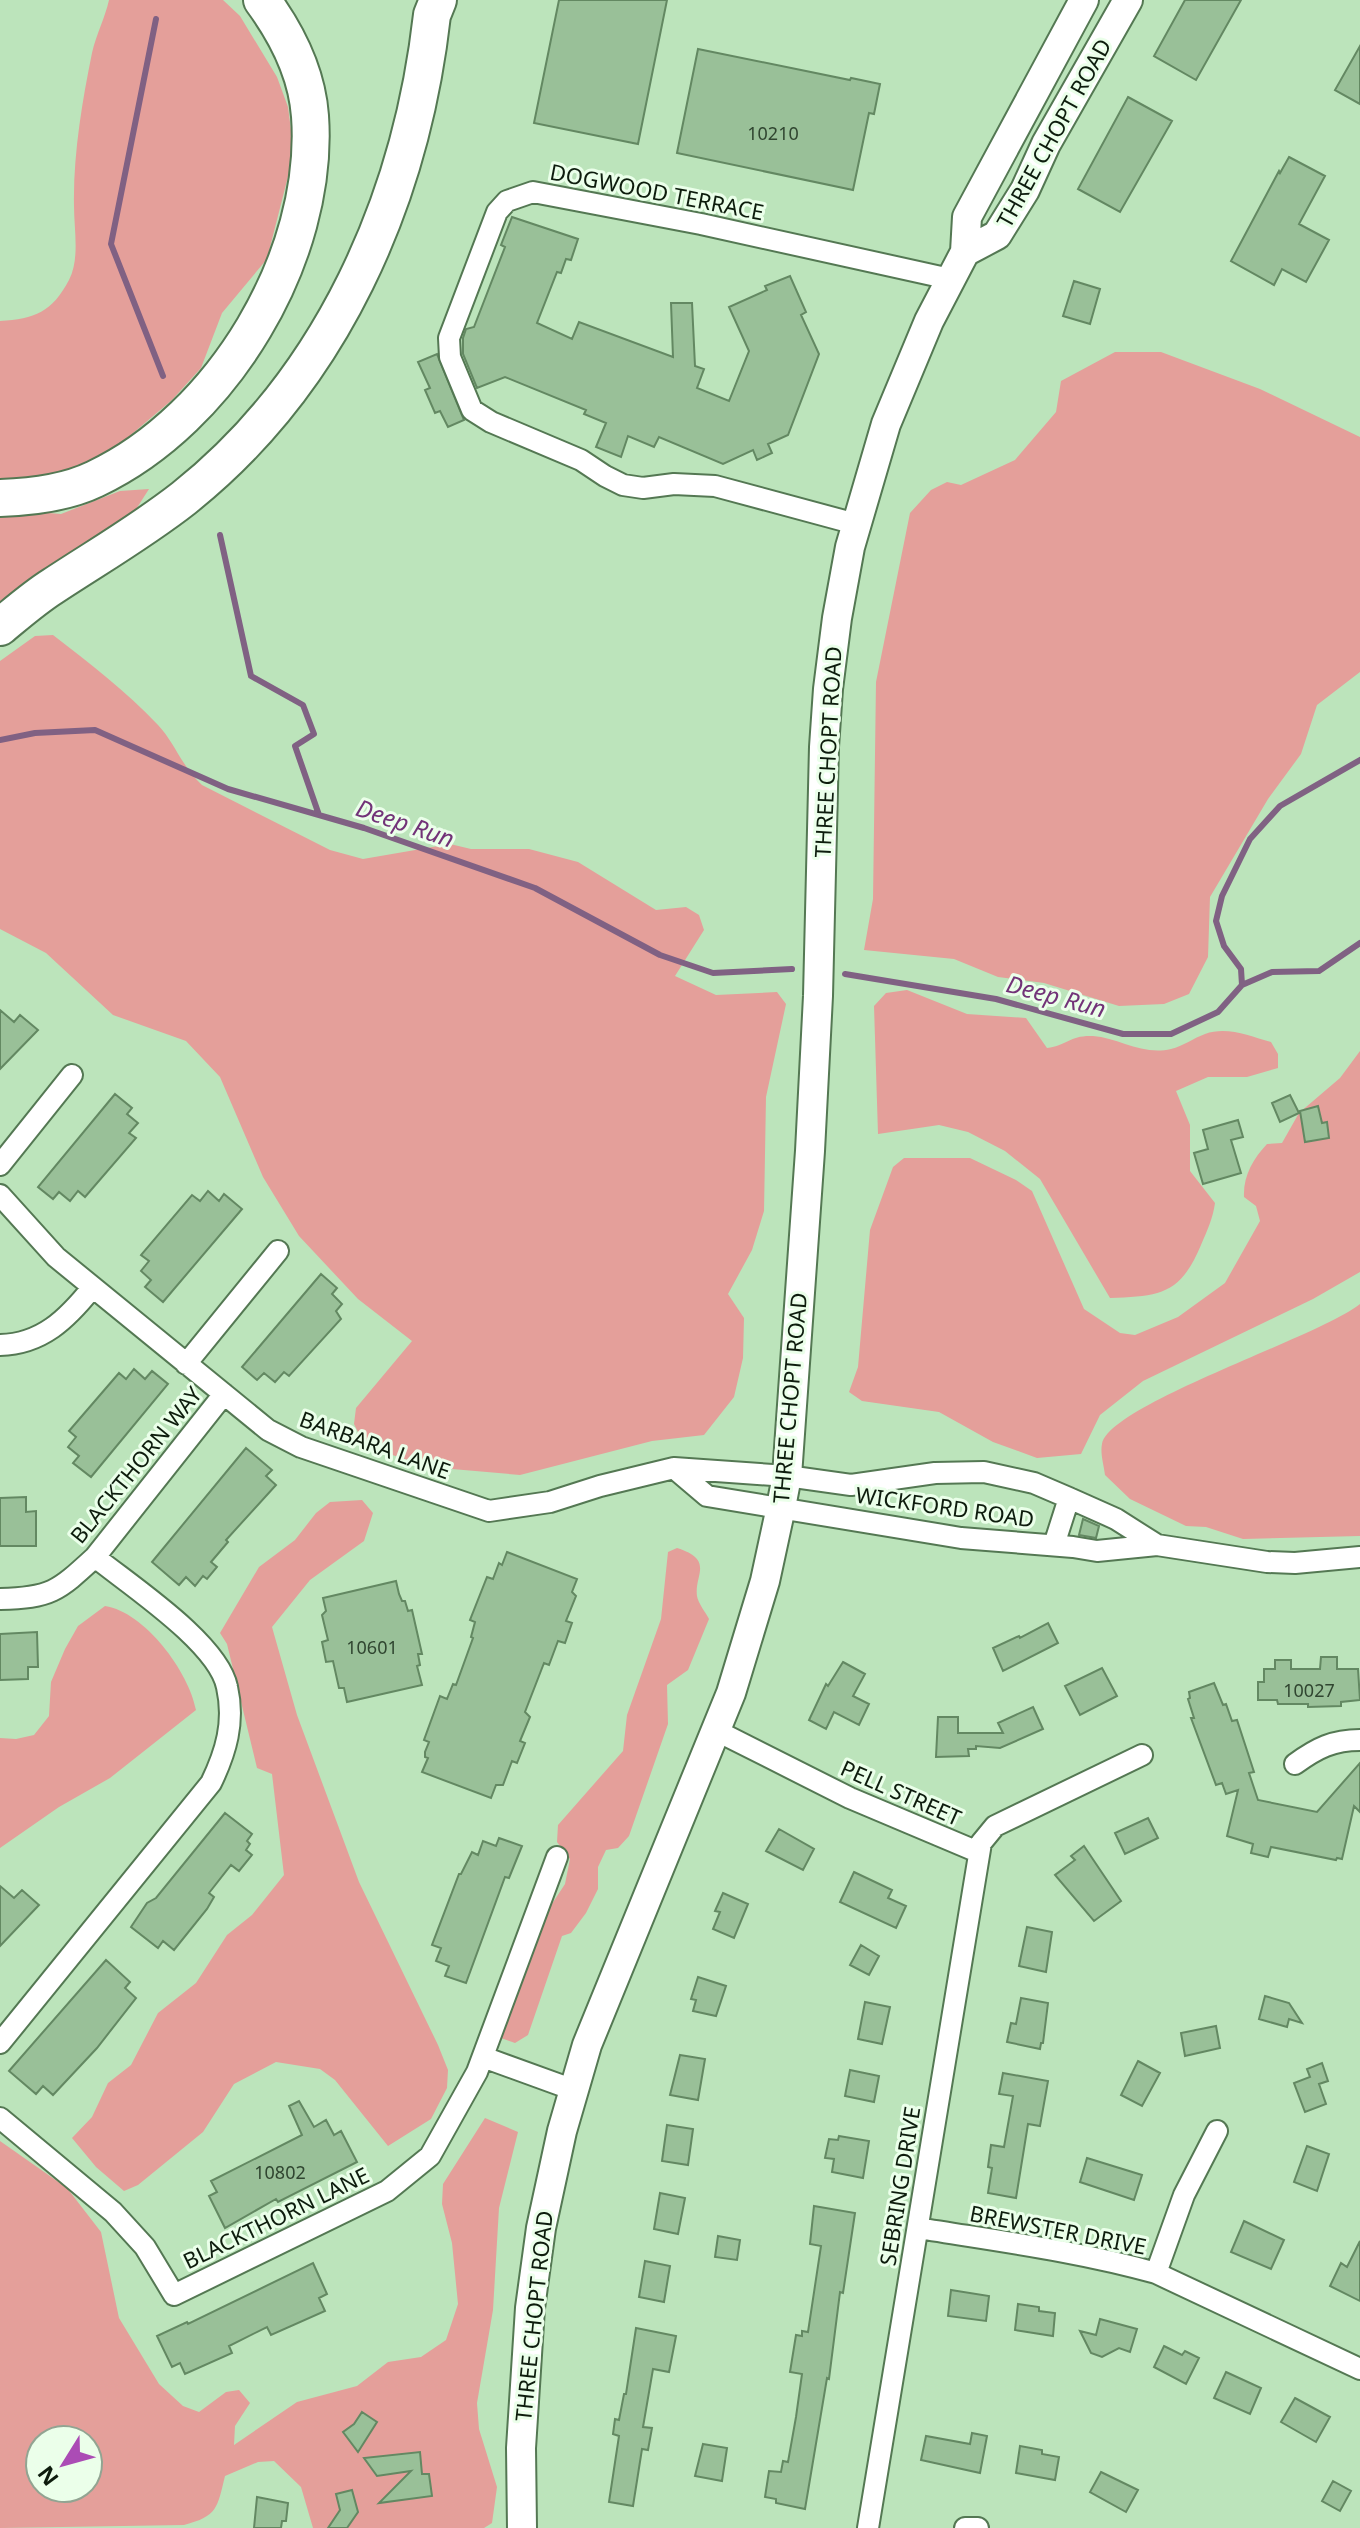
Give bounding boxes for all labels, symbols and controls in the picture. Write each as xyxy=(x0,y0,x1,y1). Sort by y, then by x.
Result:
street label: THREE CHOPT ROAD xyxy=(989,33,1118,232)
house number: 10210 xyxy=(747,121,799,145)
street label: DOGWOOD TERRACE xyxy=(548,156,767,226)
street label: THREE CHOPT ROAD xyxy=(806,646,848,858)
water label: Deep Run xyxy=(352,790,459,855)
water label: Deep Run xyxy=(1003,966,1110,1025)
street label: THREE CHOPT ROAD xyxy=(765,1291,813,1505)
street label: BLACKTHORN WAY xyxy=(63,1379,208,1549)
street label: BARBARA LANE xyxy=(296,1403,455,1485)
street label: WICKFORD ROAD xyxy=(854,1479,1036,1533)
house number: 10601 xyxy=(346,1635,398,1659)
house number: 10027 xyxy=(1283,1678,1335,1702)
street label: PELL STREET xyxy=(836,1752,966,1832)
street label: SEBRING DRIVE xyxy=(872,2104,926,2268)
street label: BLACKTHORN LANE xyxy=(178,2159,374,2275)
house number: 10802 xyxy=(254,2160,306,2184)
street label: BREWSTER DRIVE xyxy=(967,2197,1149,2261)
street label: THREE CHOPT ROAD xyxy=(507,2209,559,2423)
north arrow xyxy=(24,2424,104,2504)
text: N xyxy=(30,2460,65,2493)

